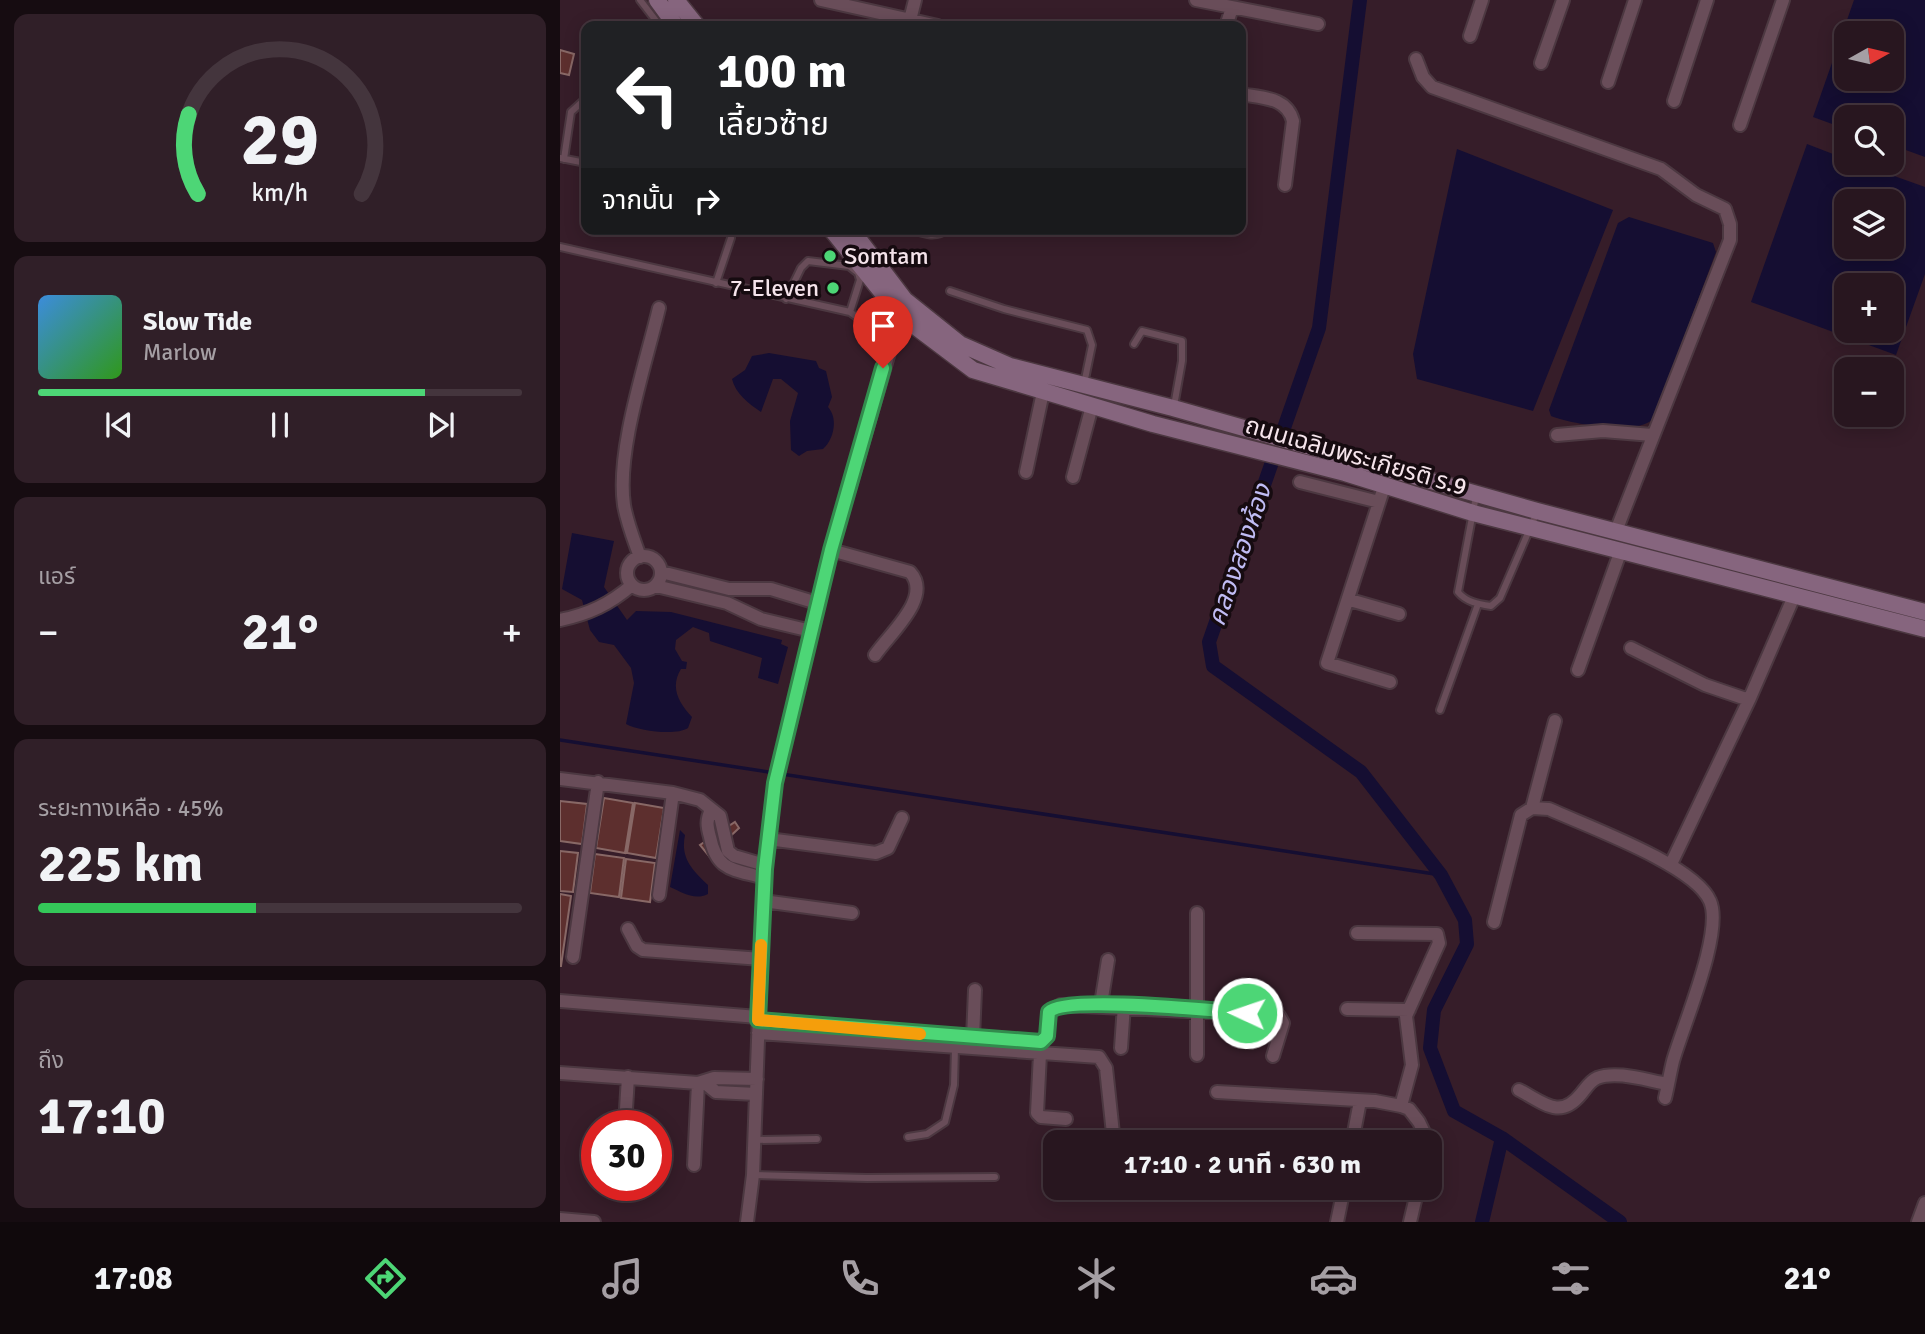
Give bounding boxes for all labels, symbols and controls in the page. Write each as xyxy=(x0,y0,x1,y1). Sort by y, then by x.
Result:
north arrow xyxy=(1834,21,1904,91)
map controls xyxy=(1834,21,1904,427)
text: 100 m xyxy=(717,41,847,101)
icon: left xyxy=(602,49,693,140)
text: 29 xyxy=(241,96,319,185)
text: เลี้ยวซ้าย xyxy=(717,105,829,144)
button: search xyxy=(1834,105,1904,175)
text: km/h xyxy=(252,177,308,208)
icon: right xyxy=(688,182,726,220)
text: จากนั้น xyxy=(602,185,674,217)
button: layers xyxy=(1834,189,1904,259)
place label: Somtam xyxy=(844,241,929,271)
marker: Somtam xyxy=(822,248,838,264)
place label: 7-Eleven xyxy=(730,273,819,303)
button: + xyxy=(1834,273,1904,343)
marker: 7-Eleven xyxy=(825,280,841,296)
pin xyxy=(853,296,913,368)
text: Slow Tide xyxy=(143,306,252,338)
icon: arrive xyxy=(864,307,902,345)
text: Marlow xyxy=(143,338,217,367)
button: − xyxy=(1834,357,1904,427)
icon: previous xyxy=(100,406,138,444)
icon: pause xyxy=(261,406,299,444)
icon: next xyxy=(422,406,460,444)
street label: ถนนเฉลิมพระเกียรติ ร.9 xyxy=(1242,410,1470,502)
water label: คลองสองห้อง xyxy=(1201,479,1279,630)
text: แอร์ xyxy=(38,562,75,591)
text: 21° xyxy=(242,600,318,664)
text: − xyxy=(38,609,59,656)
text: + xyxy=(501,609,522,656)
text: ระยะทางเหลือ · 45% xyxy=(38,794,224,823)
text: 225 km xyxy=(38,832,203,896)
position arrow xyxy=(1210,976,1284,1050)
text: ถึง xyxy=(38,1046,64,1075)
text: 17:10 xyxy=(38,1084,166,1148)
speed limit sign: 30 xyxy=(581,1110,672,1201)
text: 17:10 · 2 นาที · 630 m xyxy=(1124,1149,1361,1181)
icon: directions xyxy=(361,1254,410,1303)
icon: music xyxy=(598,1254,647,1303)
icon: phone xyxy=(835,1254,884,1303)
icon: climate xyxy=(1072,1254,1121,1303)
icon: car xyxy=(1309,1254,1358,1303)
icon: filters xyxy=(1546,1254,1595,1303)
text: 17:08 xyxy=(94,1259,173,1298)
text: 21° xyxy=(1783,1259,1831,1298)

